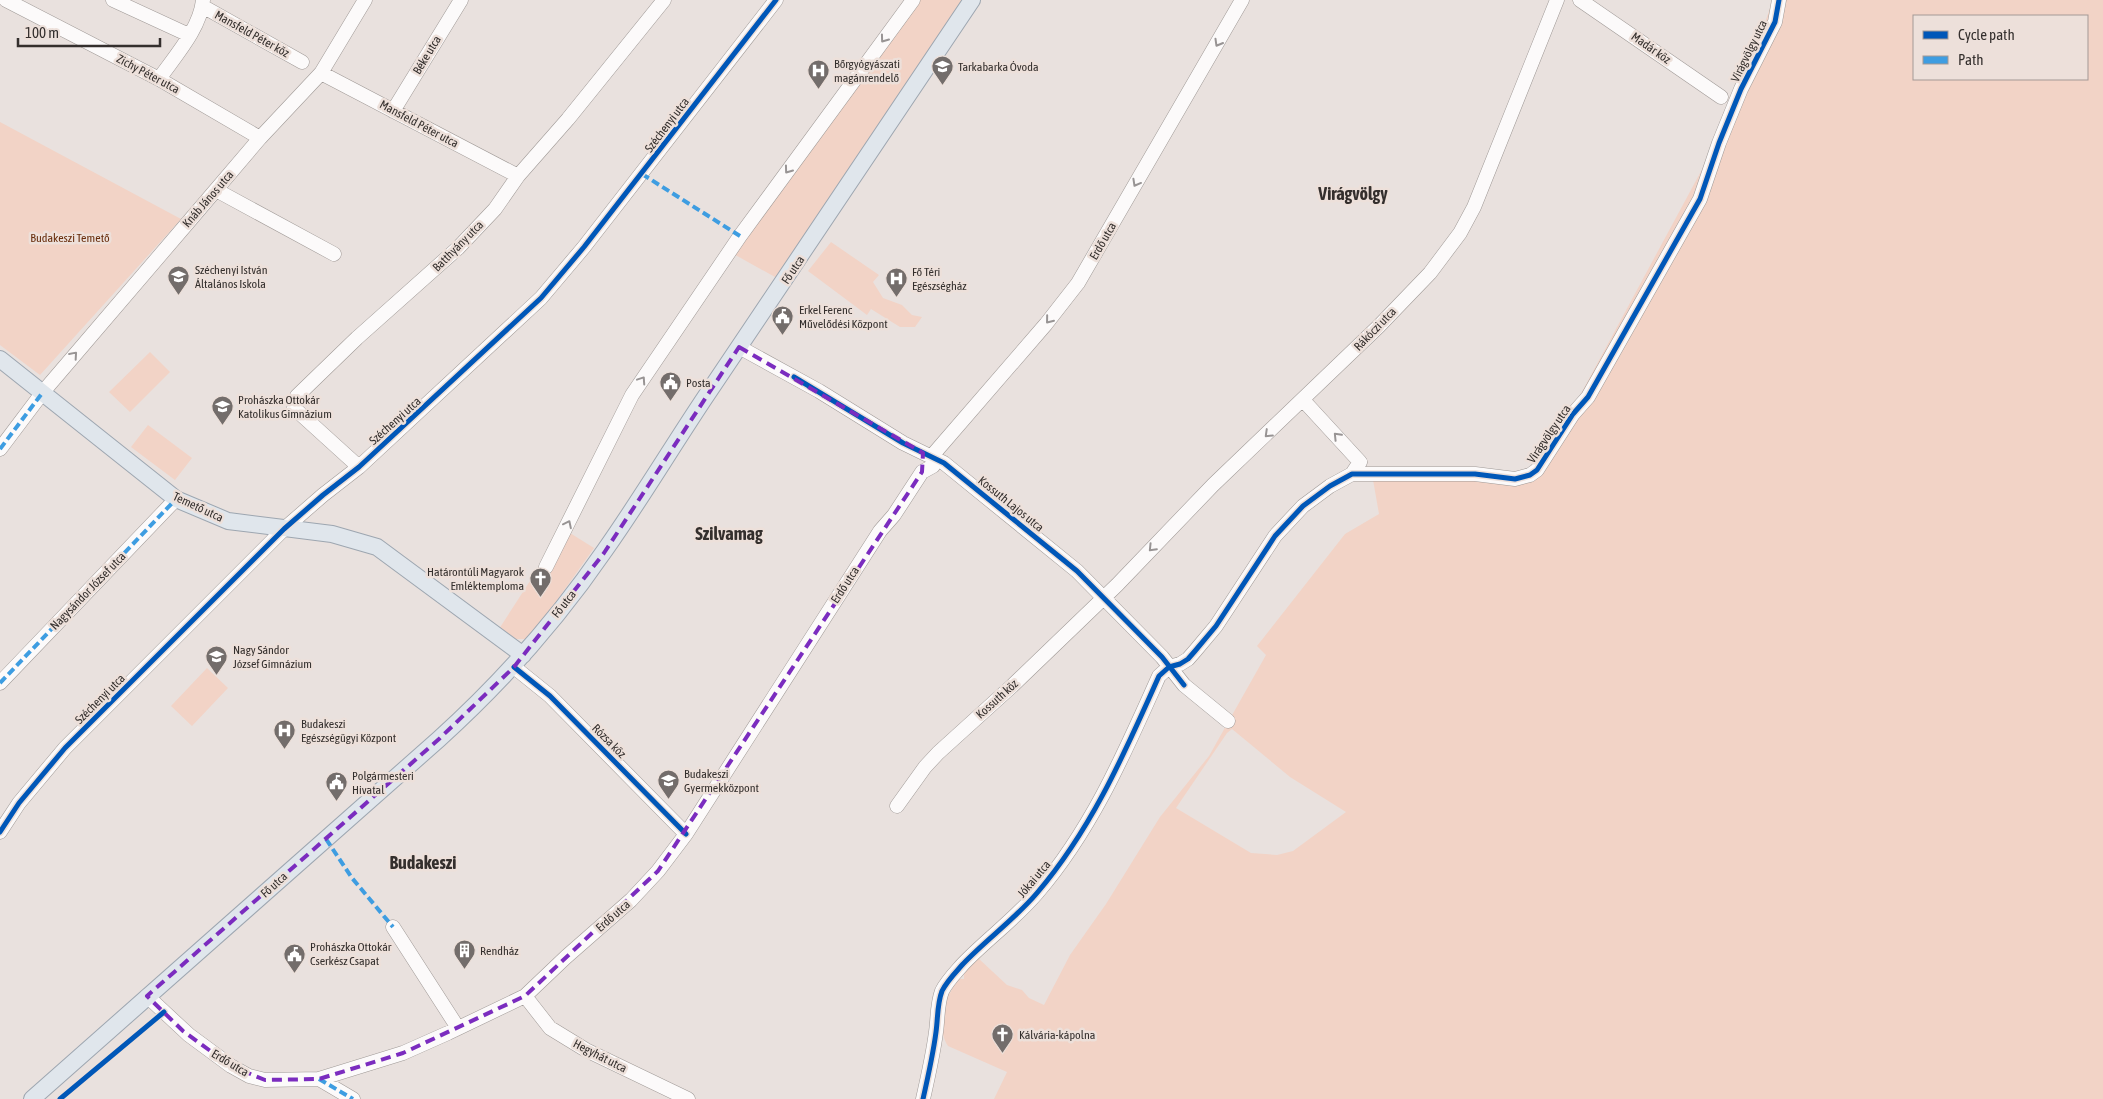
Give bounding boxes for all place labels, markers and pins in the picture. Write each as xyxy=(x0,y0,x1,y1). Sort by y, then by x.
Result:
school or university icon: Tarkabarka Óvoda xyxy=(930,55,954,86)
place label: Bőrgyógyászati magánrendelő xyxy=(834,57,900,85)
hospital icon: Bőrgyógyászati magánrendelő xyxy=(806,59,830,90)
place label: Tarkabarka Óvoda xyxy=(958,60,1038,74)
place label: Széchenyi István Általános Iskola xyxy=(195,263,267,291)
school or university icon: Széchenyi István Általános Iskola xyxy=(167,265,191,296)
place label: Fő Téri Egészségház xyxy=(912,265,967,293)
hospital icon: Fő Téri Egészségház xyxy=(884,267,908,298)
place label: Erkel Ferenc Művelődési Központ xyxy=(799,303,888,331)
public building icon: Erkel Ferenc Művelődési Központ xyxy=(771,305,795,336)
public building icon: Posta xyxy=(658,371,682,402)
place label: Posta xyxy=(686,376,711,390)
place label: Prohászka Ottokár Katolikus Gimnázium xyxy=(238,393,332,421)
school or university icon: Prohászka Ottokár Katolikus Gimnázium xyxy=(210,395,234,426)
place label: Határontúli Magyarok Emléktemploma xyxy=(427,565,525,593)
church icon: Határontúli Magyarok Emléktemploma xyxy=(528,567,552,598)
place label: Nagy Sándor József Gimnázium xyxy=(233,643,312,671)
school or university icon: Nagy Sándor József Gimnázium xyxy=(205,645,229,676)
place label: Budakeszi Egészségügyi Központ xyxy=(301,717,397,745)
hospital icon: Budakeszi Egészségügyi Központ xyxy=(273,719,297,750)
place label: Budakeszi Gyermekközpont xyxy=(684,767,760,795)
place label: Polgármesteri Hivatal xyxy=(352,769,414,797)
school or university icon: Budakeszi Gyermekközpont xyxy=(656,769,680,800)
public building icon: Polgármesteri Hivatal xyxy=(324,771,348,802)
building icon: Rendház xyxy=(452,939,476,970)
place label: Prohászka Ottokár Cserkész Csapat xyxy=(310,940,392,968)
public building icon: Prohászka Ottokár Cserkész Csapat xyxy=(282,942,306,973)
place label: Rendház xyxy=(480,944,519,958)
church icon: Kálvária-kápolna xyxy=(991,1023,1015,1054)
place label: Kálvária-kápolna xyxy=(1019,1028,1095,1042)

